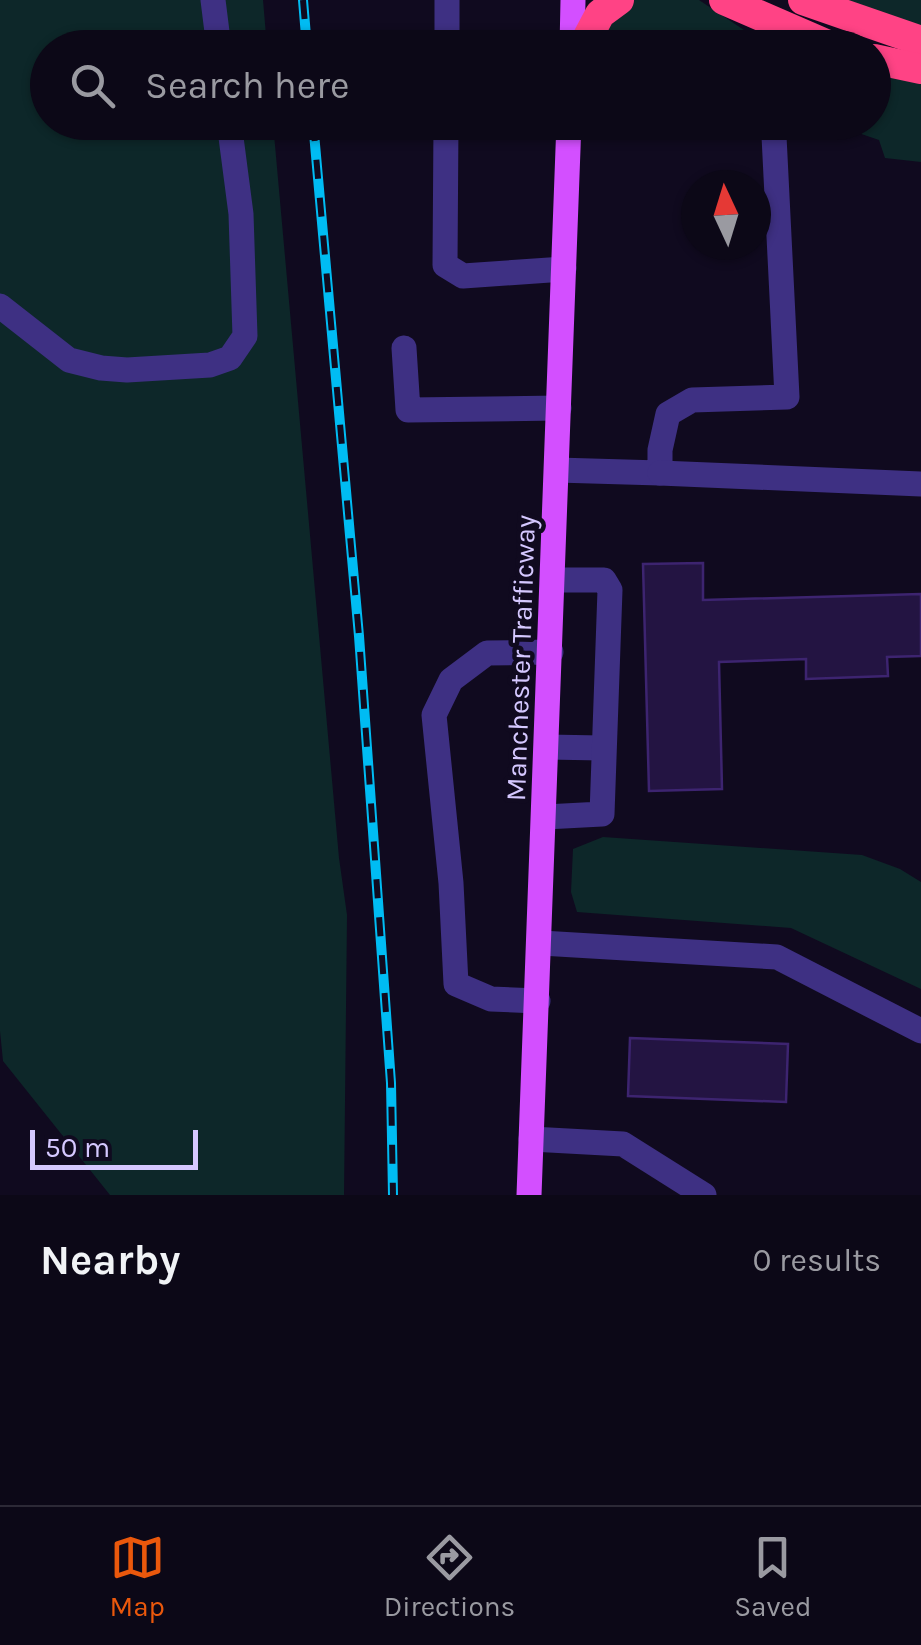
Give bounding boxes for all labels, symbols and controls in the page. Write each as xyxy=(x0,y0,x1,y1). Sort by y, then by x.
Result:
search box xyxy=(30,30,891,140)
icon: search xyxy=(65,58,120,113)
text: Search here xyxy=(145,63,349,108)
north arrow xyxy=(681,170,771,260)
street label: Manchester Trafficway xyxy=(499,514,542,802)
scale bar xyxy=(30,1125,198,1170)
text: 50 m xyxy=(45,1131,110,1164)
text: Nearby xyxy=(40,1235,180,1285)
text: 0 results xyxy=(752,1242,881,1279)
tab: Map xyxy=(109,1530,165,1623)
tab: Directions xyxy=(384,1530,515,1623)
tab: Saved xyxy=(734,1530,812,1623)

